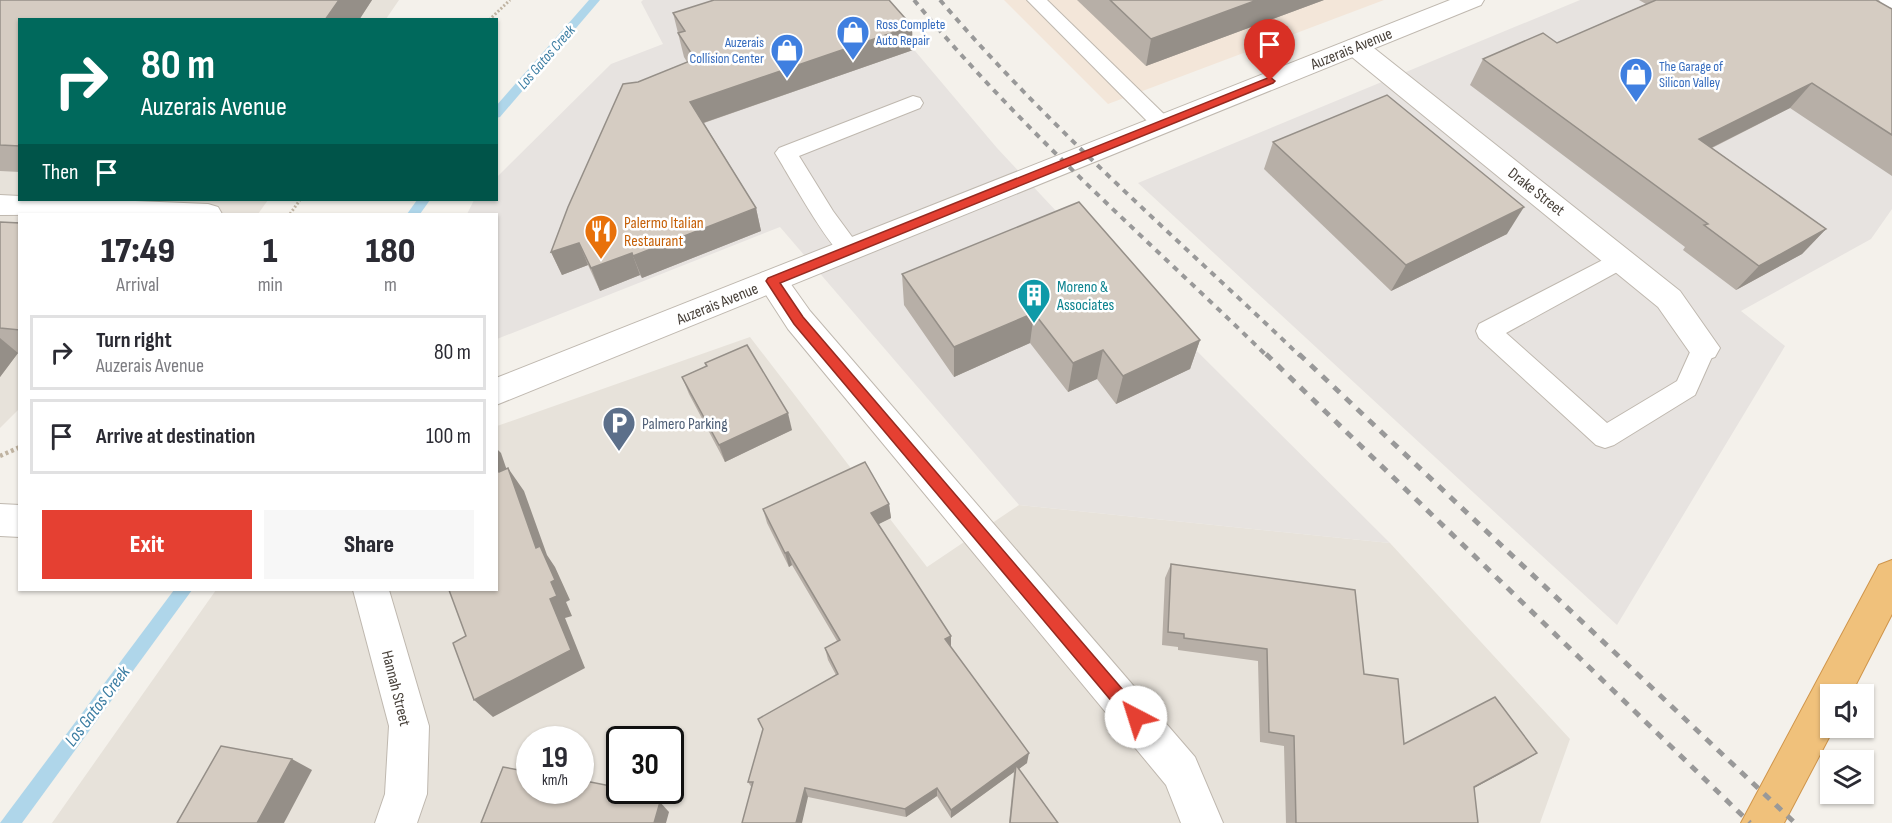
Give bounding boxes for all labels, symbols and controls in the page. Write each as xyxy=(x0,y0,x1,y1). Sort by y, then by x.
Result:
shop icon: Ross Complete Auto Repair xyxy=(835,14,871,61)
place label: Ross Complete Auto Repair xyxy=(875,16,945,49)
pin xyxy=(1244,19,1295,81)
water label: Los Gatos Creek xyxy=(513,21,580,93)
street label: Auzerais Avenue xyxy=(1307,24,1395,75)
icon: arrive xyxy=(1253,28,1286,61)
shop icon: Auzerais Collision Center xyxy=(769,32,805,79)
place label: Auzerais Collision Center xyxy=(690,34,764,67)
text: 80 m xyxy=(141,40,215,91)
icon: right xyxy=(42,42,120,120)
shop icon: The Garage of Silicon Valley xyxy=(1618,56,1654,103)
place label: The Garage of Silicon Valley xyxy=(1659,58,1724,91)
text: Auzerais Avenue xyxy=(141,91,287,123)
icon: arrive xyxy=(90,156,123,189)
text: Then xyxy=(42,159,78,186)
street label: Drake Street xyxy=(1504,164,1568,220)
restaurant icon: Palermo Italian Restaurant xyxy=(583,213,619,260)
place label: Palermo Italian Restaurant xyxy=(624,214,704,251)
text: 17:49 xyxy=(101,230,175,273)
text: 1 xyxy=(263,230,278,273)
text: 180 xyxy=(365,230,415,273)
text: Arrival xyxy=(116,273,159,297)
text: min xyxy=(258,273,283,297)
text: m xyxy=(384,273,397,297)
building icon: Moreno & Associates xyxy=(1016,277,1052,324)
place label: Moreno & Associates xyxy=(1056,278,1115,315)
street label: Auzerais Avenue xyxy=(673,279,761,330)
text: Turn right xyxy=(96,327,172,354)
icon: right xyxy=(45,336,78,369)
text: 80 m xyxy=(434,339,471,366)
text: Auzerais Avenue xyxy=(96,354,204,378)
parking icon: Palmero Parking xyxy=(601,405,637,452)
place label: Palmero Parking xyxy=(642,415,728,434)
icon: arrive xyxy=(45,420,78,453)
text: Arrive at destination xyxy=(96,423,255,450)
text: 100 m xyxy=(426,423,471,450)
button: Exit xyxy=(42,510,252,579)
button: Share xyxy=(264,510,474,579)
street label: Hannah Street xyxy=(377,649,414,728)
water label: Los Gatos Creek xyxy=(61,661,135,750)
map controls xyxy=(1820,684,1874,804)
button: sound xyxy=(1820,684,1874,738)
position arrow xyxy=(1104,685,1168,749)
speed limit sign: 30 xyxy=(606,726,684,804)
text: 19 xyxy=(542,740,568,776)
button: layers xyxy=(1820,750,1874,804)
text: km/h xyxy=(542,771,568,790)

